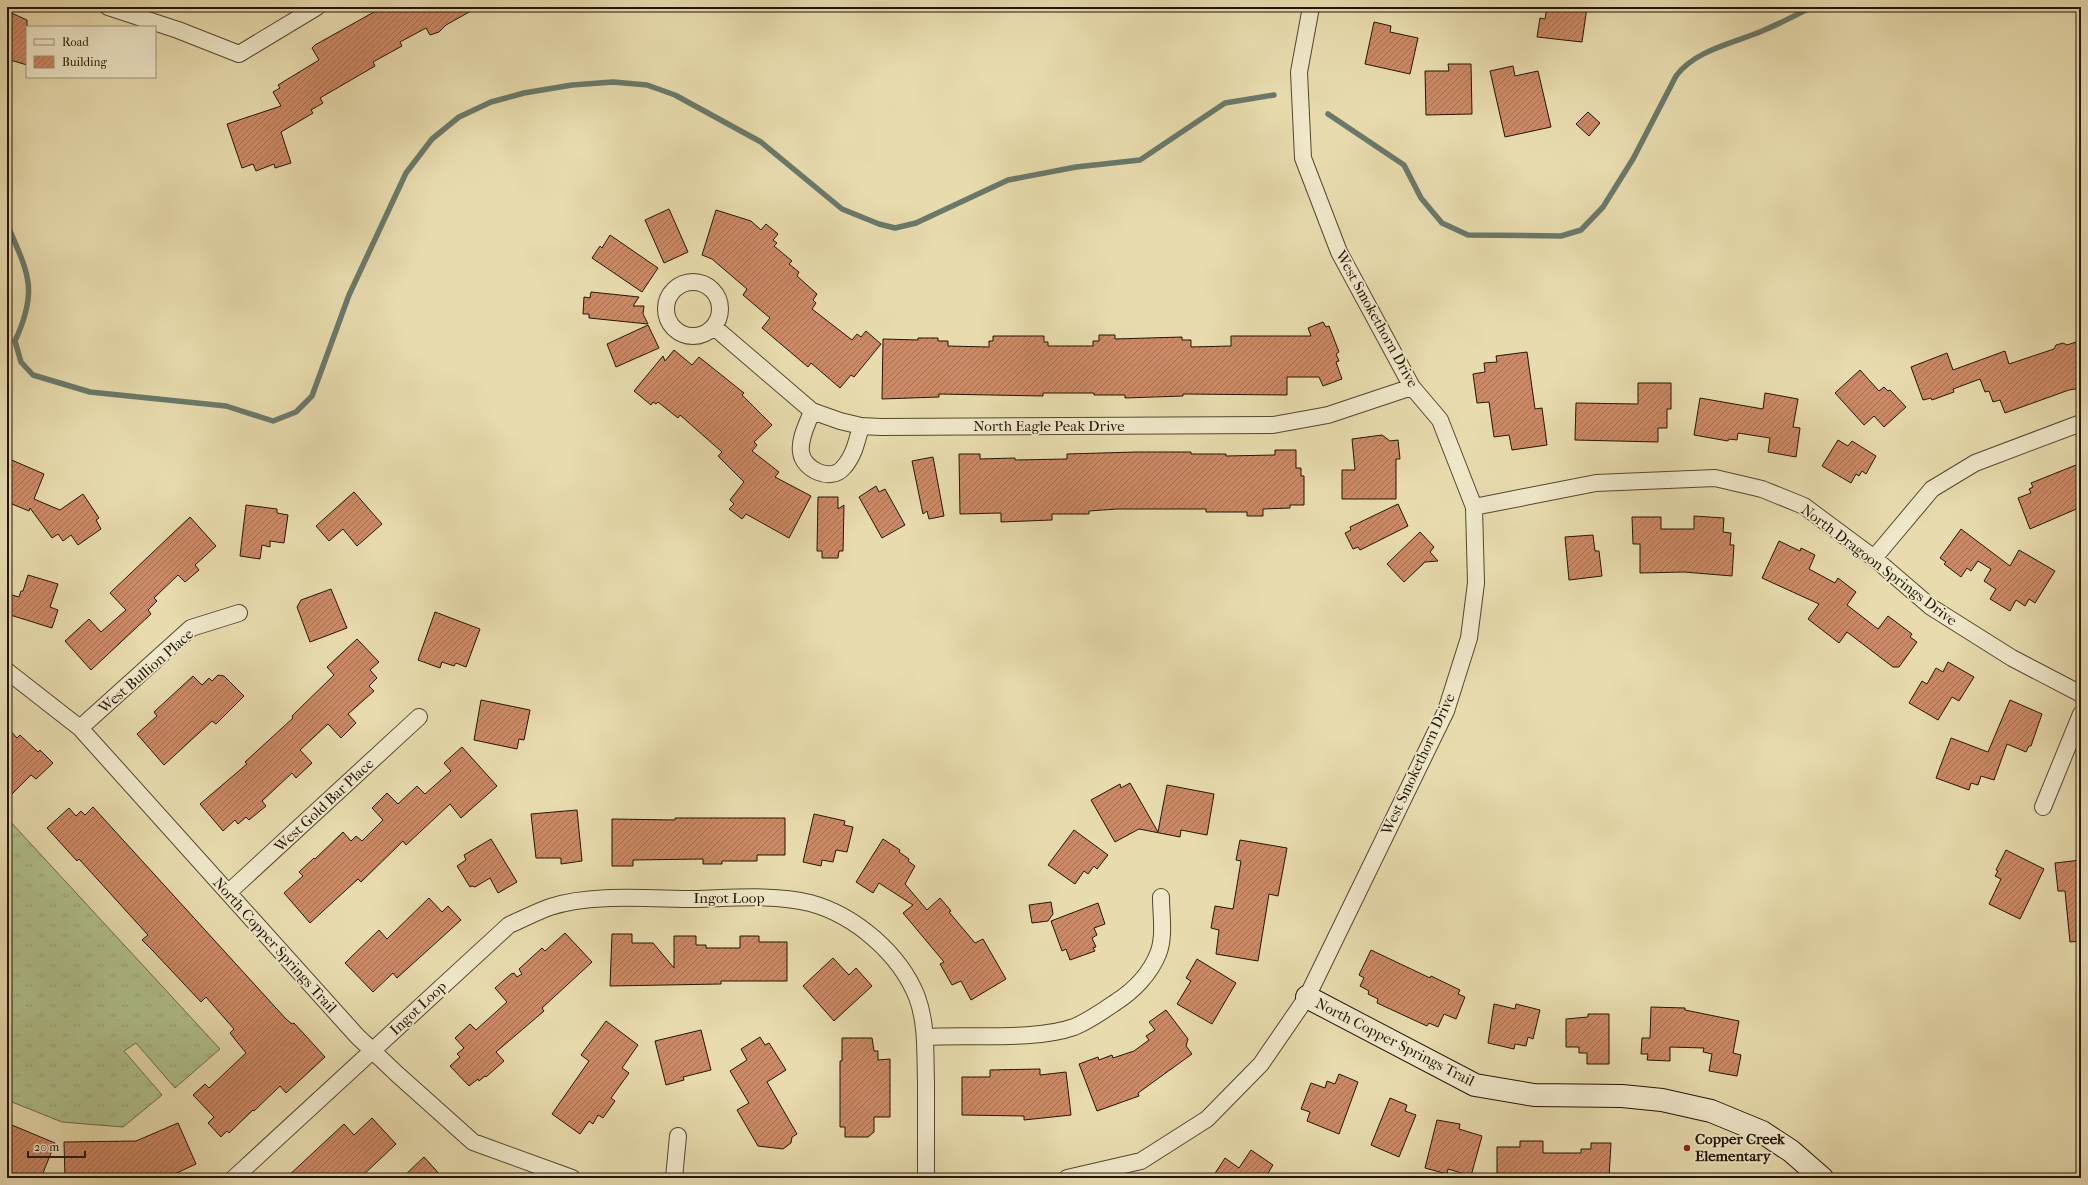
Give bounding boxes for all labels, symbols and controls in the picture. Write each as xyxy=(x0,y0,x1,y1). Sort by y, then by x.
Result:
legend xyxy=(26,26,156,78)
text: Road xyxy=(62,35,89,49)
text: Building xyxy=(62,55,107,69)
street label: West Smokethorn Drive xyxy=(1331,246,1422,391)
street label: North Eagle Peak Drive xyxy=(973,417,1125,435)
street label: North Dragoon Springs Drive xyxy=(1797,500,1961,630)
street label: West Bullion Place xyxy=(94,625,198,718)
street label: West Smokethorn Drive xyxy=(1377,690,1459,838)
street label: West Gold Bar Place xyxy=(270,754,378,856)
street label: North Copper Springs Trail xyxy=(209,874,341,1016)
street label: Ingot Loop xyxy=(693,889,765,907)
street label: Ingot Loop xyxy=(386,977,450,1039)
street label: North Copper Springs Trail xyxy=(1312,994,1478,1090)
place label: Copper Creek Elementary xyxy=(1695,1130,1786,1165)
scale bar xyxy=(28,1133,85,1159)
text: 20 m xyxy=(34,1140,59,1154)
marker: Copper Creek Elementary xyxy=(1682,1143,1692,1153)

